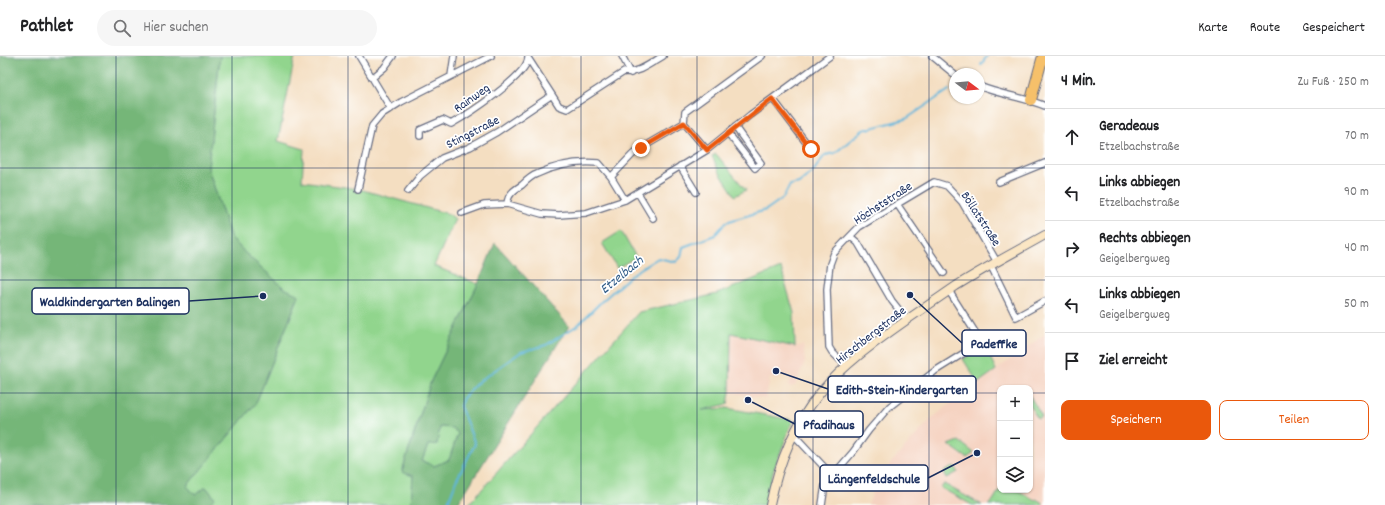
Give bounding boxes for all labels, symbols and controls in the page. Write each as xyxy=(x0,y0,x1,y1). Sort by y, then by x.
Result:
search box xyxy=(97,10,377,46)
text: Pathlet xyxy=(20,14,73,41)
icon: search xyxy=(111,17,133,39)
text: Hier suchen xyxy=(143,17,208,39)
text: Karte xyxy=(1198,18,1228,38)
text: Route xyxy=(1250,18,1280,38)
text: Gespeichert xyxy=(1302,18,1365,38)
north arrow xyxy=(949,68,985,104)
text: 4 Min. xyxy=(1061,70,1096,94)
text: Zu Fuß · 250 m xyxy=(1297,73,1369,92)
street label: Rainweg xyxy=(450,79,495,118)
street label: Stingstraße xyxy=(443,112,503,155)
text: Geradeaus xyxy=(1099,116,1159,138)
icon: ahead xyxy=(1061,126,1083,148)
text: 70 m xyxy=(1345,127,1369,146)
text: Etzelbachstraße xyxy=(1099,138,1179,157)
route end xyxy=(632,139,650,157)
route start xyxy=(802,140,820,158)
text: Links abbiegen xyxy=(1099,172,1180,194)
street label: Höchststraße xyxy=(850,178,917,230)
icon: left xyxy=(1061,182,1083,204)
text: 90 m xyxy=(1344,183,1369,202)
street label: Böllatstraße xyxy=(955,188,1005,251)
text: Etzelbachstraße xyxy=(1099,194,1179,213)
text: Rechts abbiegen xyxy=(1099,228,1191,250)
icon: right xyxy=(1061,238,1083,260)
text: 40 m xyxy=(1345,239,1369,258)
text: Geigelbergweg xyxy=(1099,250,1170,269)
water label: Etzelbach xyxy=(596,251,649,299)
text: Links abbiegen xyxy=(1099,284,1180,306)
callout: Waldkindergarten Balingen xyxy=(32,288,189,314)
text: Waldkindergarten Balingen xyxy=(40,293,181,313)
icon: left xyxy=(1061,294,1083,316)
text: 50 m xyxy=(1344,295,1369,314)
street label: Hirschbergstraße xyxy=(832,302,911,370)
text: Geigelbergweg xyxy=(1099,306,1170,325)
callout: Padeffke xyxy=(962,330,1026,356)
text: Padeffke xyxy=(970,335,1018,355)
icon: arrive xyxy=(1061,350,1083,372)
text: Ziel erreicht xyxy=(1099,350,1167,372)
callout: Edith-Stein-Kindergarten xyxy=(828,376,976,402)
text: Edith-Stein-Kindergarten xyxy=(836,381,969,401)
map controls xyxy=(997,385,1033,493)
button: + xyxy=(997,385,1033,421)
button: Speichern xyxy=(1061,400,1211,440)
button: Teilen xyxy=(1219,400,1369,440)
callout: Pfadihaus xyxy=(795,411,863,437)
text: Pfadihaus xyxy=(803,416,855,436)
button: − xyxy=(997,421,1033,457)
button: layers xyxy=(997,457,1033,493)
callout: Längenfeldschule xyxy=(820,465,928,491)
text: Längenfeldschule xyxy=(828,470,920,490)

